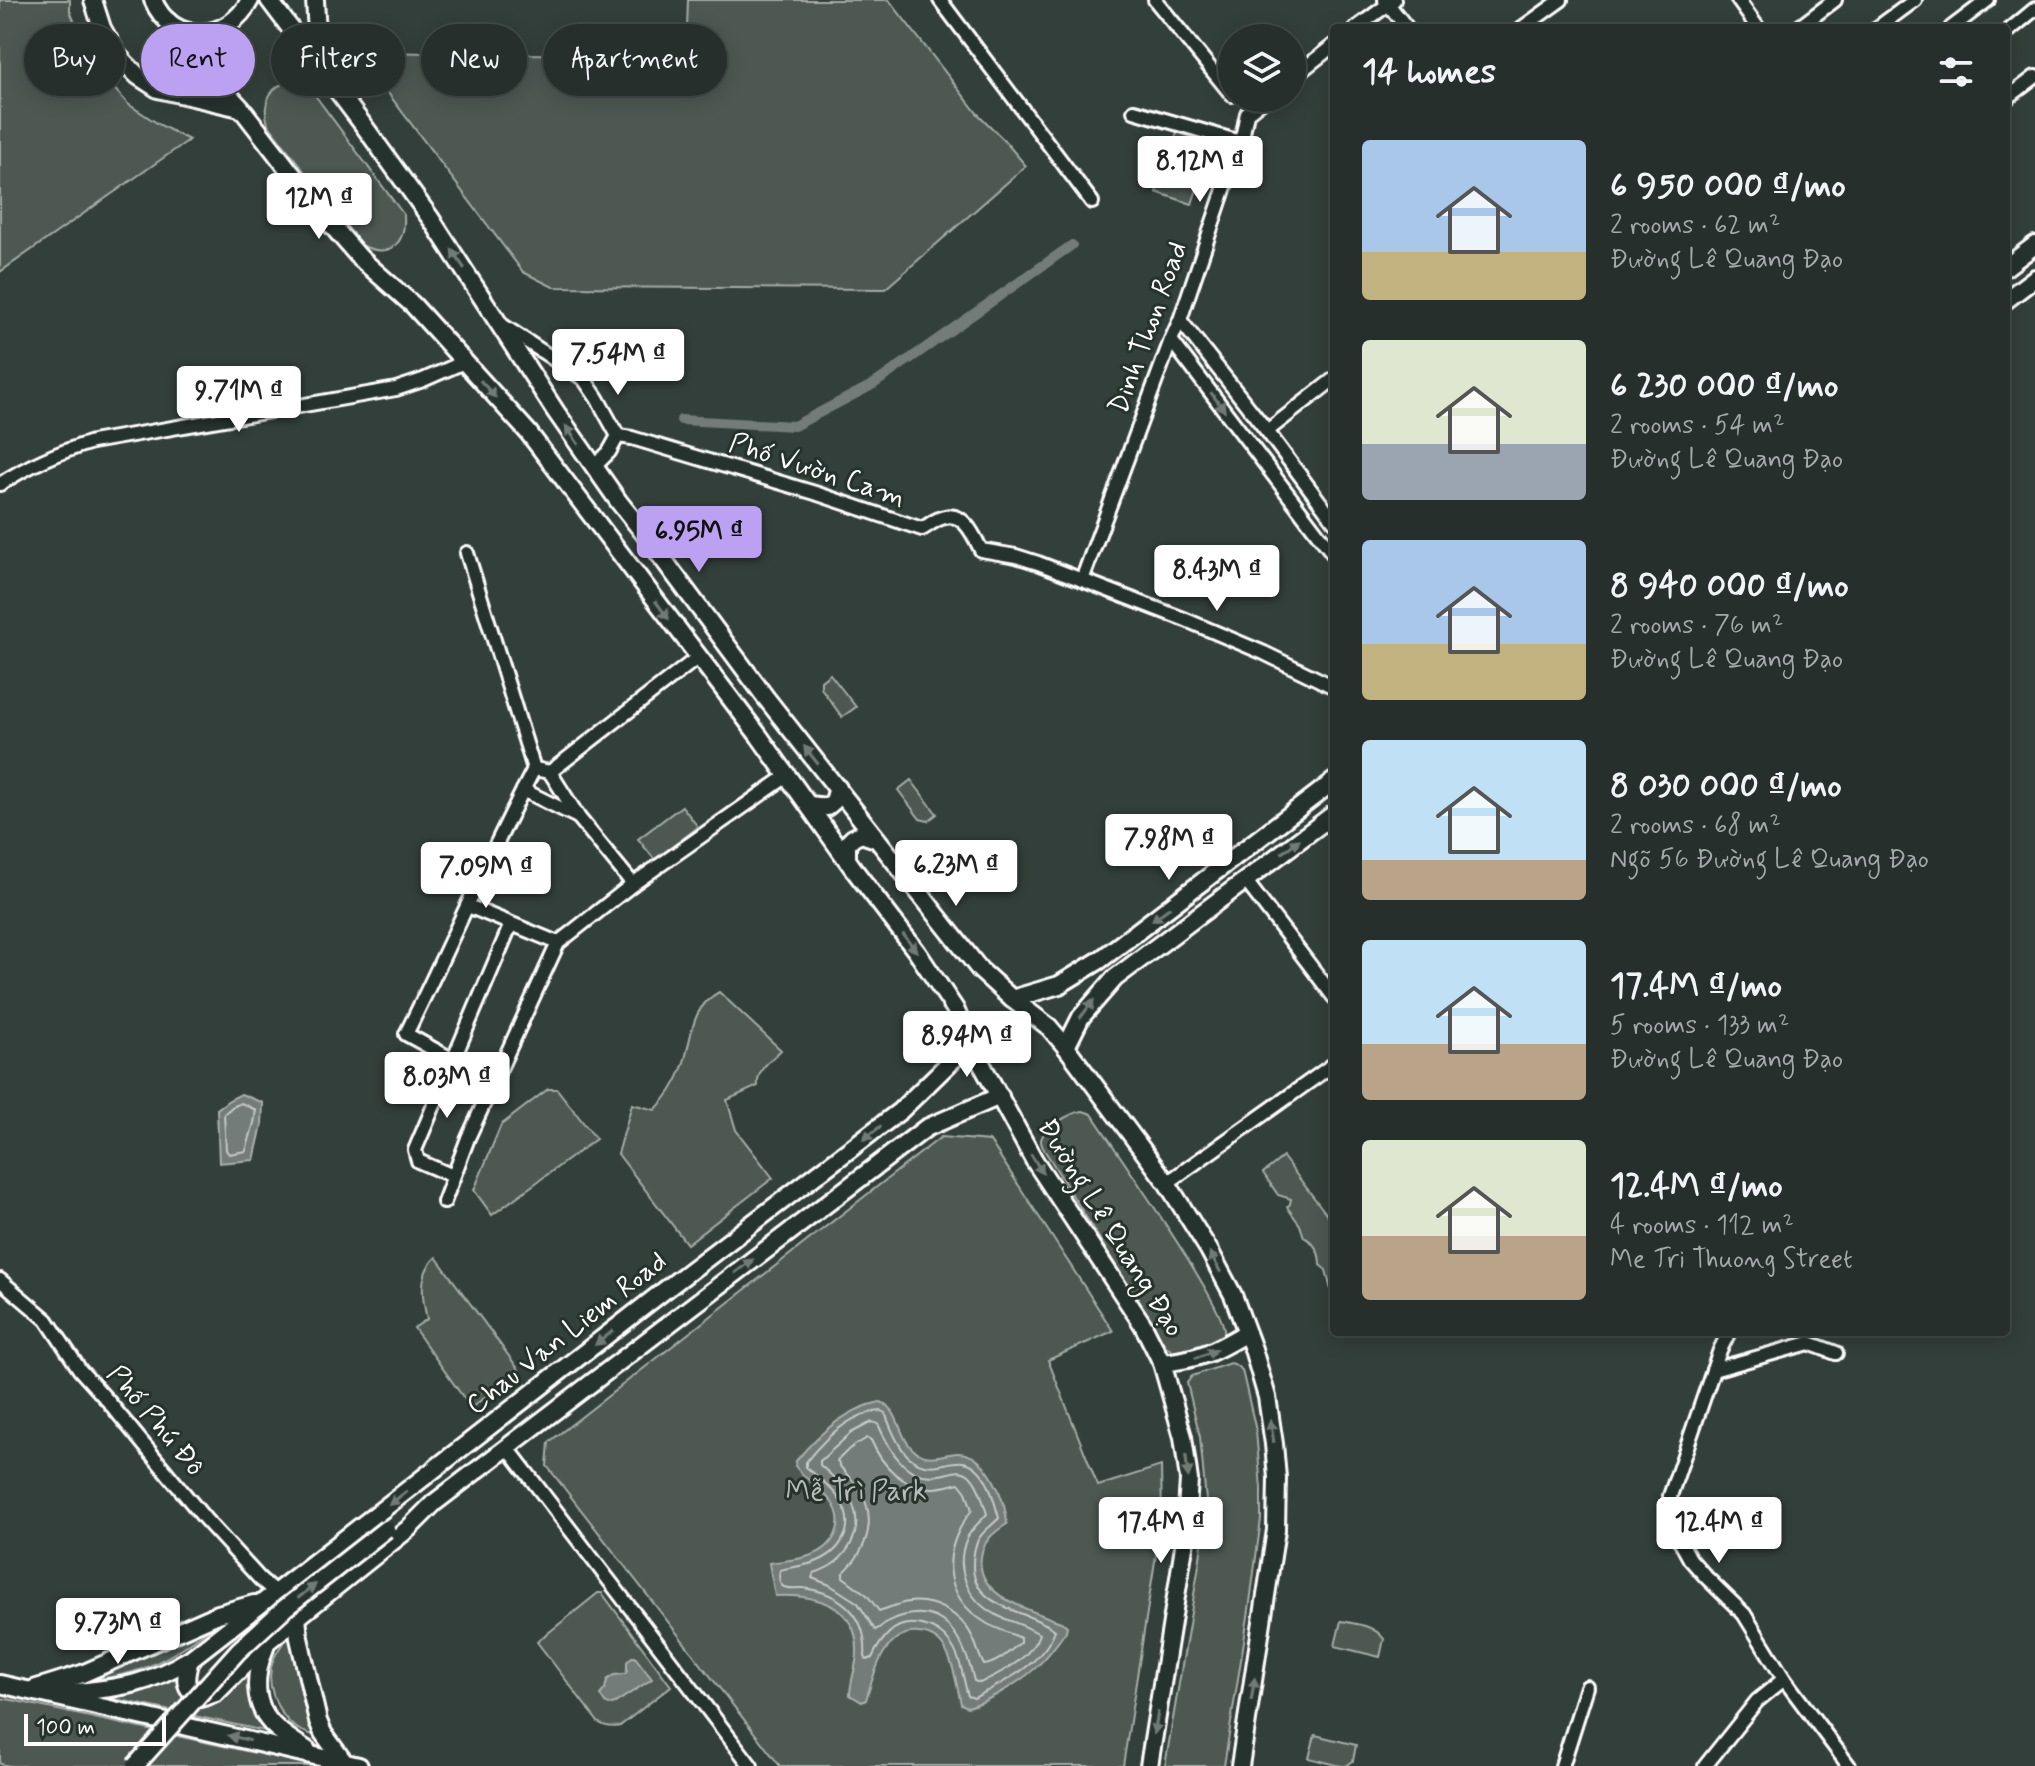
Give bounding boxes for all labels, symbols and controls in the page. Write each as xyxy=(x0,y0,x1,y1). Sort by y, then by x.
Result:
chip: Buy xyxy=(24,24,125,96)
chip: Rent xyxy=(141,24,255,96)
chip: Filters xyxy=(271,24,405,96)
chip: New xyxy=(421,24,527,96)
chip: Apartment xyxy=(543,24,727,96)
map controls xyxy=(1218,24,1306,112)
button: layers xyxy=(1218,24,1306,112)
text: 14 homes xyxy=(1362,50,1496,95)
icon: filters xyxy=(1934,50,1978,94)
pin: 8.12M ₫ xyxy=(1126,136,1274,204)
text: 8.12M ₫ xyxy=(1156,145,1244,179)
text: 6 950 000 ₫/mo xyxy=(1610,164,1846,209)
icon: home xyxy=(1426,172,1522,268)
pin: 12M ₫ xyxy=(263,173,375,241)
text: 12M ₫ xyxy=(285,182,353,216)
text: 2 rooms · 62 m² xyxy=(1610,209,1780,243)
street label: Dinh Thon Road xyxy=(1101,237,1197,419)
text: Đường Lê Quang Đạo xyxy=(1610,243,1843,277)
one-way arrow xyxy=(450,248,465,269)
pin: 7.54M ₫ xyxy=(544,329,692,397)
text: 7.54M ₫ xyxy=(570,338,666,372)
text: 6 230 000 ₫/mo xyxy=(1610,364,1839,409)
pin: 9.71M ₫ xyxy=(165,366,313,434)
icon: home xyxy=(1426,372,1522,468)
text: 9.71M ₫ xyxy=(195,375,283,409)
one-way arrow xyxy=(479,379,497,399)
one-way arrow xyxy=(1209,392,1225,412)
text: 2 rooms · 54 m² xyxy=(1610,409,1785,443)
one-way arrow xyxy=(565,425,580,446)
street label: Phố Vườn Cam xyxy=(724,425,910,517)
text: Đường Lê Quang Đạo xyxy=(1610,443,1843,477)
pin: 6.95M ₫ xyxy=(625,506,773,574)
text: 6.95M ₫ xyxy=(655,515,743,549)
pin: 8.43M ₫ xyxy=(1143,545,1291,613)
text: 8.43M ₫ xyxy=(1172,554,1262,588)
text: 8 940 000 ₫/mo xyxy=(1610,564,1849,609)
icon: home xyxy=(1426,572,1522,668)
one-way arrow xyxy=(654,600,670,620)
text: 2 rooms · 76 m² xyxy=(1610,609,1783,643)
text: Đường Lê Quang Đạo xyxy=(1610,643,1843,677)
one-way arrow xyxy=(803,745,820,765)
text: 8 030 000 ₫/mo xyxy=(1610,764,1842,809)
icon: home xyxy=(1426,772,1522,868)
text: 2 rooms · 68 m² xyxy=(1610,809,1781,843)
pin: 7.98M ₫ xyxy=(1095,814,1243,882)
text: 7.98M ₫ xyxy=(1123,823,1215,857)
one-way arrow xyxy=(1281,838,1301,854)
pin: 6.23M ₫ xyxy=(882,840,1030,908)
pin: 7.09M ₫ xyxy=(412,842,560,910)
text: Ngõ 56 Đường Lê Quang Đạo xyxy=(1610,843,1929,877)
text: 6.23M ₫ xyxy=(913,849,999,883)
text: 7.09M ₫ xyxy=(439,851,533,885)
one-way arrow xyxy=(1151,905,1171,921)
one-way arrow xyxy=(902,933,918,953)
text: 17.4M ₫/mo xyxy=(1610,964,1782,1009)
icon: home xyxy=(1426,972,1522,1068)
one-way arrow xyxy=(1079,999,1095,1019)
text: 5 rooms · 133 m² xyxy=(1610,1009,1789,1043)
pin: 8.94M ₫ xyxy=(893,1011,1041,1079)
text: 8.94M ₫ xyxy=(921,1020,1013,1054)
text: Đường Lê Quang Đạo xyxy=(1610,1043,1843,1077)
pin: 8.03M ₫ xyxy=(373,1052,521,1120)
text: 8.03M ₫ xyxy=(403,1061,491,1095)
street label: Đường Lê Quang Đạo xyxy=(1025,1112,1192,1346)
one-way arrow xyxy=(862,1125,882,1141)
one-way arrow xyxy=(1030,1153,1044,1175)
text: 12.4M ₫/mo xyxy=(1610,1164,1783,1209)
icon: home xyxy=(1426,1172,1522,1268)
text: 4 rooms · 112 m² xyxy=(1610,1209,1794,1243)
text: Me Tri Thuong Street xyxy=(1610,1243,1853,1277)
street label: Chau Van Liem Road xyxy=(459,1244,675,1424)
one-way arrow xyxy=(1209,1250,1222,1273)
one-way arrow xyxy=(734,1259,755,1274)
one-way arrow xyxy=(593,1329,614,1345)
one-way arrow xyxy=(1194,1347,1218,1360)
street label: Phố Phú Đô xyxy=(98,1358,212,1484)
one-way arrow xyxy=(1265,1418,1278,1443)
one-way arrow xyxy=(1181,1454,1194,1479)
park label: Mễ Trì Park xyxy=(785,1474,927,1511)
one-way arrow xyxy=(388,1489,408,1505)
pin: 17.4M ₫ xyxy=(1087,1497,1235,1565)
pin: 12.4M ₫ xyxy=(1645,1497,1793,1565)
text: 17.4M ₫ xyxy=(1117,1506,1205,1540)
text: 12.4M ₫ xyxy=(1674,1506,1764,1540)
one-way arrow xyxy=(296,1583,317,1599)
pin: 9.73M ₫ xyxy=(44,1598,192,1666)
text: 9.73M ₫ xyxy=(74,1607,162,1641)
one-way arrow xyxy=(1247,1676,1259,1701)
scale bar xyxy=(24,1710,166,1746)
one-way arrow xyxy=(1149,1711,1162,1736)
text: 100 m xyxy=(36,1714,95,1742)
one-way arrow xyxy=(226,1731,251,1744)

